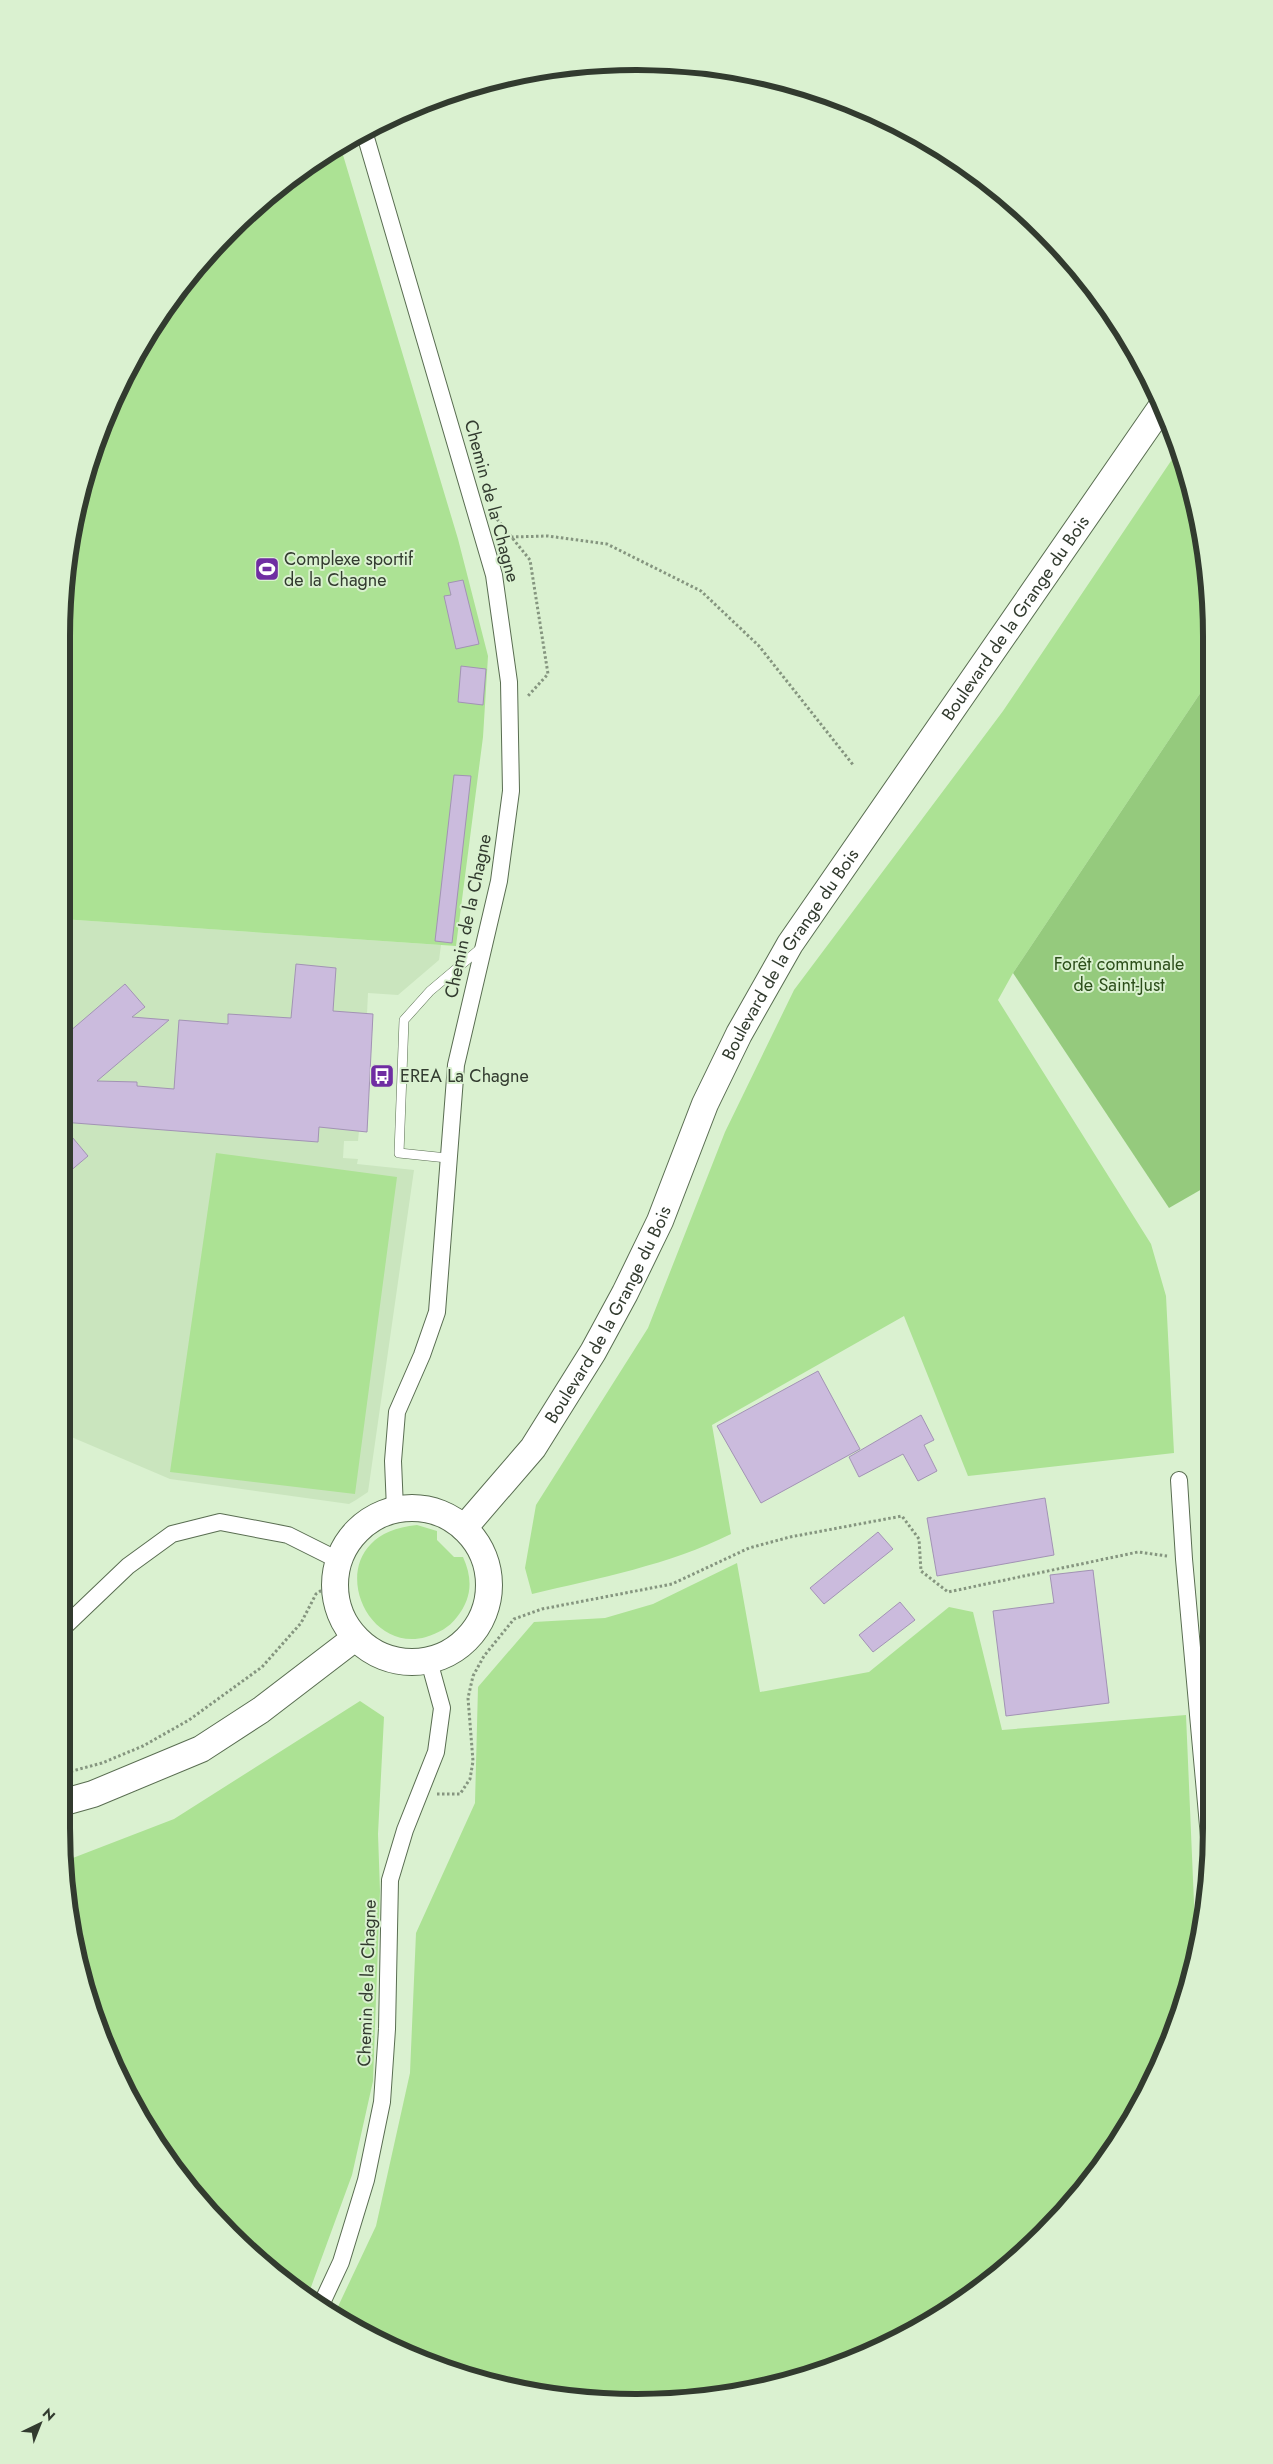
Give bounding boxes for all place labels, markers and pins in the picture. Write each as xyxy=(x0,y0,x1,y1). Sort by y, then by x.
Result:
place label: Complexe sportif de la Chagne xyxy=(284,546,414,593)
sports icon: Complexe sportif de la Chagne xyxy=(254,556,280,582)
bus stop icon: EREA La Chagne xyxy=(369,1063,395,1089)
place label: EREA La Chagne xyxy=(400,1063,529,1089)

